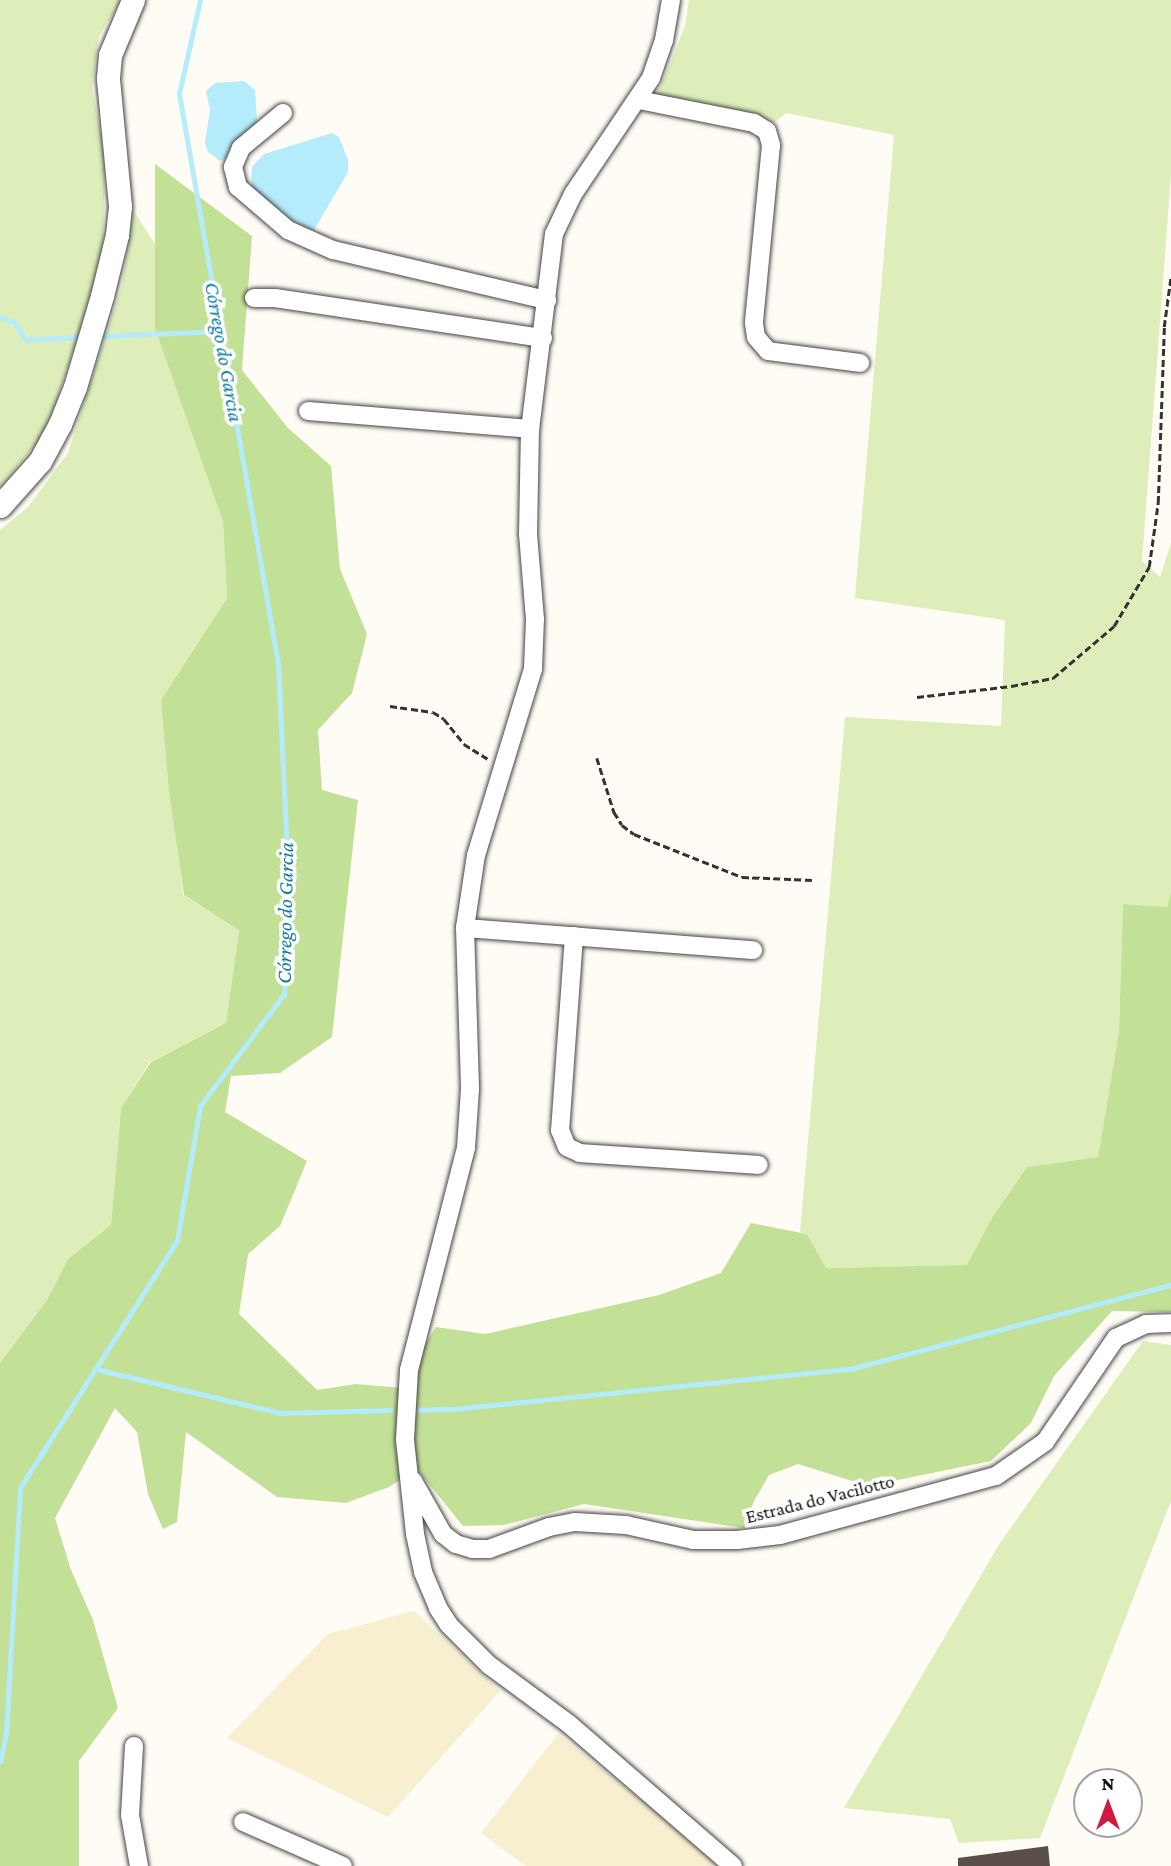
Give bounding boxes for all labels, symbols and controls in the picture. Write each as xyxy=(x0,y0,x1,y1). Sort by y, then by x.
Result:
water label: Córrego do Garcia xyxy=(199,280,249,424)
water label: Córrego do Garcia xyxy=(271,842,299,984)
street label: Estrada do Vacilotto xyxy=(743,1469,897,1529)
north arrow xyxy=(1073,1768,1143,1838)
text: N xyxy=(1102,1773,1114,1794)

